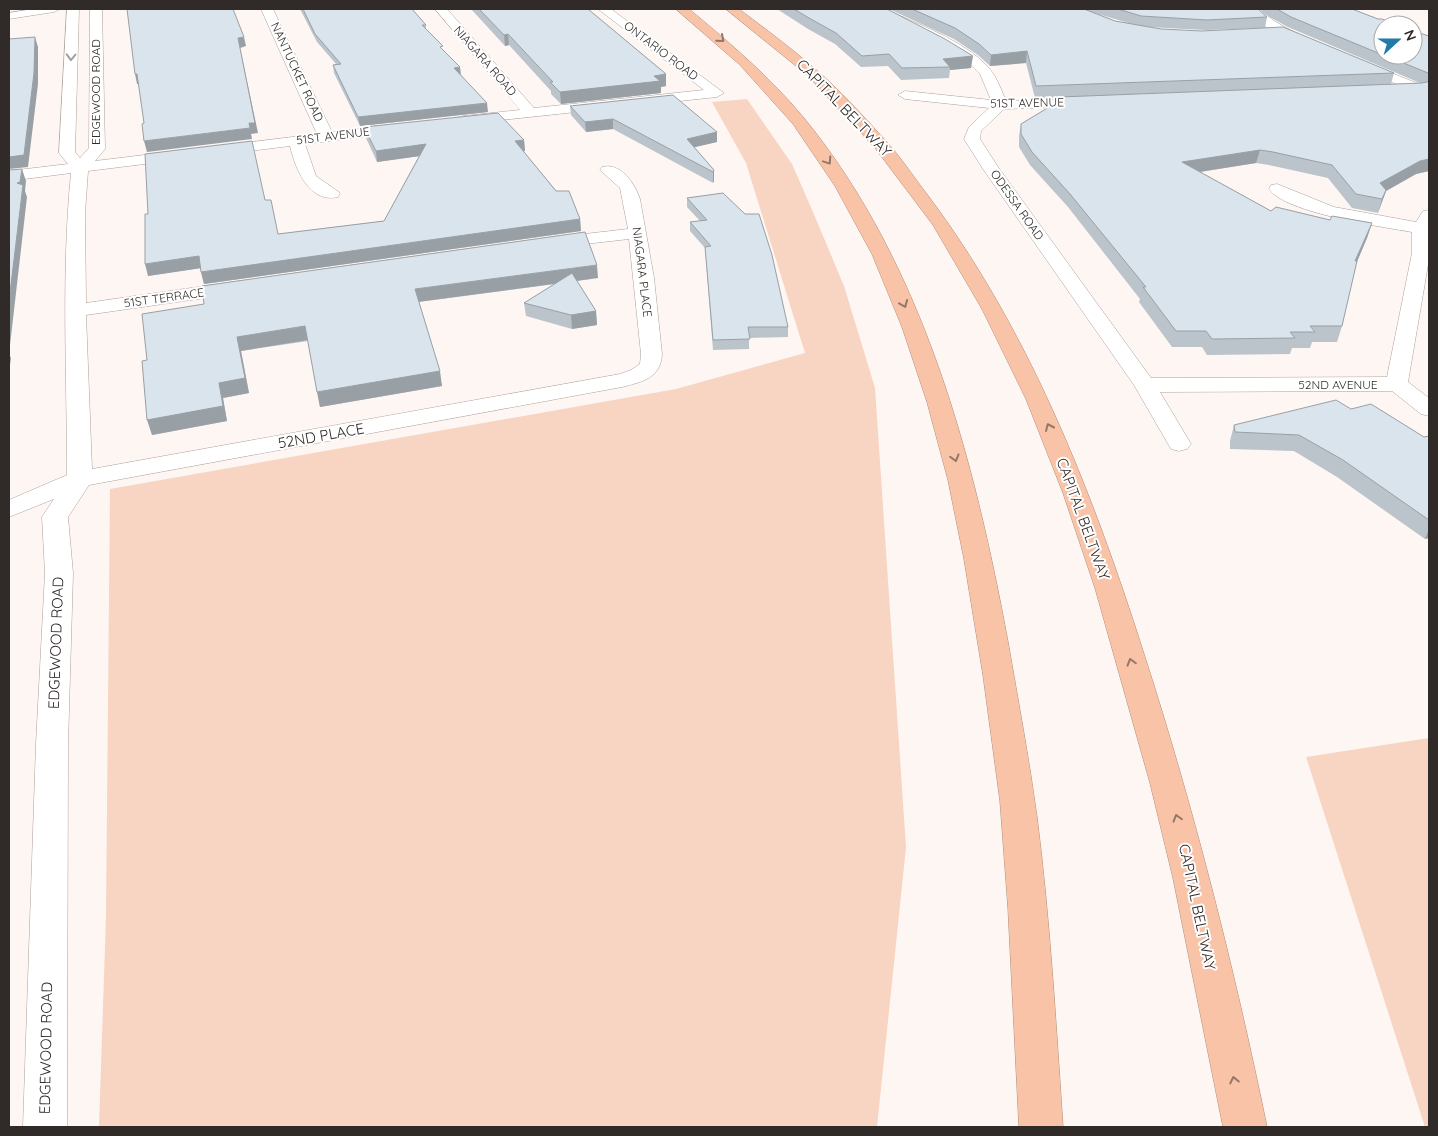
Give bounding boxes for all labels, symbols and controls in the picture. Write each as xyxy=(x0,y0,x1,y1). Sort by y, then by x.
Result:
north arrow xyxy=(1373,15,1423,65)
street label: ONTARIO ROAD xyxy=(621,18,702,84)
street label: NANTUCKET ROAD xyxy=(268,20,327,124)
street label: NIAGARA ROAD xyxy=(451,23,520,99)
text: N xyxy=(1400,27,1420,43)
one-way arrow xyxy=(715,33,724,42)
street label: EDGEWOOD ROAD xyxy=(88,39,103,145)
one-way arrow xyxy=(66,54,76,62)
street label: CAPITAL BELTWAY xyxy=(793,55,896,161)
street label: 51ST AVENUE xyxy=(990,94,1064,111)
street label: 51ST AVENUE xyxy=(295,124,371,147)
one-way arrow xyxy=(821,155,831,164)
street label: ODESSA ROAD xyxy=(988,167,1047,243)
street label: NIAGARA PLACE xyxy=(630,226,655,318)
street label: 51ST TERRACE xyxy=(123,284,205,311)
one-way arrow xyxy=(897,299,908,308)
street label: 52ND AVENUE xyxy=(1298,377,1378,392)
street label: 52ND PLACE xyxy=(276,419,365,452)
one-way arrow xyxy=(1044,423,1055,432)
one-way arrow xyxy=(949,453,959,461)
street label: CAPITAL BELTWAY xyxy=(1053,455,1115,583)
street label: EDGEWOOD ROAD xyxy=(44,576,67,709)
one-way arrow xyxy=(1127,659,1137,667)
one-way arrow xyxy=(1172,815,1182,823)
street label: CAPITAL BELTWAY xyxy=(1175,842,1220,972)
street label: EDGEWOOD ROAD xyxy=(35,981,56,1114)
one-way arrow xyxy=(1230,1075,1240,1084)

